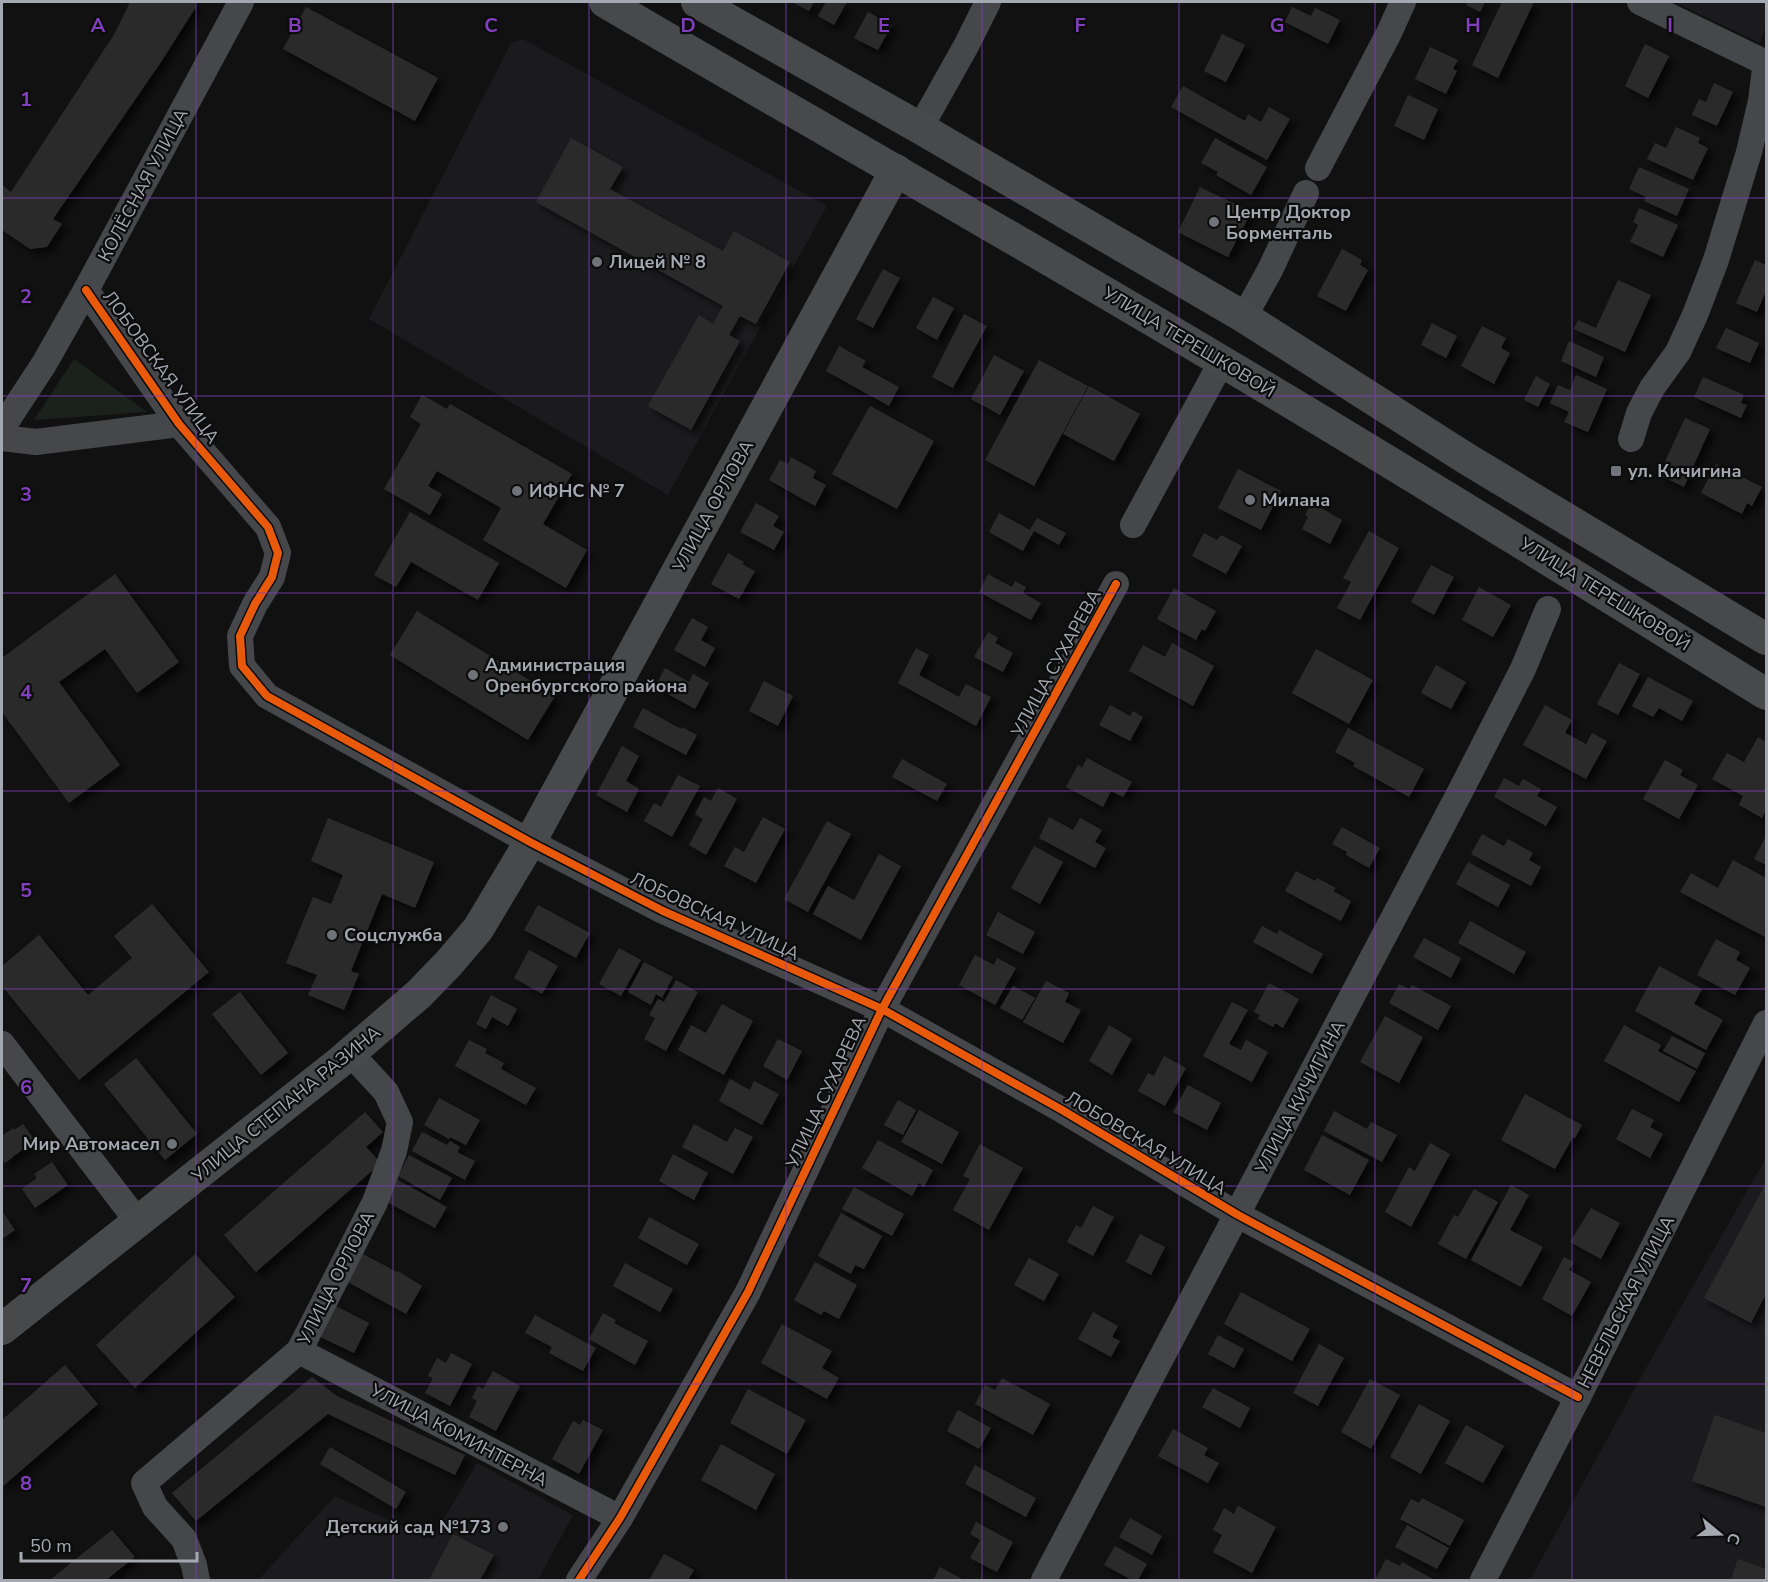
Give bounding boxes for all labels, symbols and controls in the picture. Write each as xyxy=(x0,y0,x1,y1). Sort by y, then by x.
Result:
text: A xyxy=(91,12,106,39)
text: B xyxy=(288,12,302,39)
text: C xyxy=(484,12,498,39)
text: D xyxy=(680,12,696,39)
text: E xyxy=(878,12,890,39)
text: F xyxy=(1074,12,1086,39)
text: G xyxy=(1270,12,1284,39)
text: H xyxy=(1465,12,1481,39)
text: I xyxy=(1667,12,1673,39)
text: 1 xyxy=(20,86,32,113)
street label: КОЛЁСНАЯ УЛИЦА xyxy=(92,104,194,266)
place label: Центр Доктор Борменталь xyxy=(1226,200,1351,245)
marker: Центр Доктор Борменталь xyxy=(1207,215,1221,229)
place label: Лицей № 8 xyxy=(609,250,706,274)
marker: Лицей № 8 xyxy=(590,255,604,269)
street label: УЛИЦА ТЕРЕШКОВОЙ xyxy=(1098,280,1280,403)
text: 2 xyxy=(20,283,32,310)
street label: ЛОБОВСКАЯ УЛИЦА xyxy=(97,286,225,448)
street label: УЛИЦА ОРЛОВА xyxy=(666,436,759,577)
place label: ул. Кичигина xyxy=(1628,459,1742,483)
marker: ул. Кичигина xyxy=(1609,464,1623,478)
place label: ИФНС № 7 xyxy=(529,479,625,503)
text: 3 xyxy=(20,481,32,508)
marker: ИФНС № 7 xyxy=(510,484,524,498)
place label: Милана xyxy=(1262,488,1330,512)
marker: Милана xyxy=(1243,493,1257,507)
street label: УЛИЦА ТЕРЕШКОВОЙ xyxy=(1514,531,1695,656)
street label: УЛИЦА СУХАРЕВА xyxy=(1005,585,1107,742)
place label: Администрация Оренбургского района xyxy=(485,653,687,698)
marker: Администрация Оренбургского района xyxy=(466,668,480,682)
text: 4 xyxy=(20,679,32,706)
street label: ЛОБОВСКАЯ УЛИЦА xyxy=(627,866,803,966)
text: 5 xyxy=(20,877,32,904)
place label: Соцслужба xyxy=(344,923,443,947)
marker: Соцслужба xyxy=(325,928,339,942)
street label: УЛИЦА СУХАРЕВА xyxy=(780,1012,872,1173)
street label: УЛИЦА КИЧИГИНА xyxy=(1249,1016,1351,1179)
street label: УЛИЦА СТЕПАНА РАЗИНА xyxy=(186,1020,385,1188)
text: 6 xyxy=(20,1074,32,1101)
street label: ЛОБОВСКАЯ УЛИЦА xyxy=(1061,1085,1231,1201)
place label: Мир Автомасел xyxy=(23,1132,160,1156)
marker: Мир Автомасел xyxy=(165,1137,179,1151)
street label: УЛИЦА ОРЛОВА xyxy=(291,1207,380,1350)
street label: НЕВЕЛЬСКАЯ УЛИЦА xyxy=(1572,1212,1680,1392)
text: 7 xyxy=(20,1272,32,1299)
street label: УЛИЦА КОМИНТЕРНА xyxy=(365,1378,552,1492)
text: 8 xyxy=(20,1470,32,1497)
north arrow xyxy=(1690,1504,1750,1564)
place label: Детский сад №173 xyxy=(326,1515,491,1539)
marker: Детский сад №173 xyxy=(496,1520,510,1534)
scale bar xyxy=(21,1525,196,1563)
text: С xyxy=(1721,1530,1745,1547)
text: 50 m xyxy=(30,1534,72,1558)

